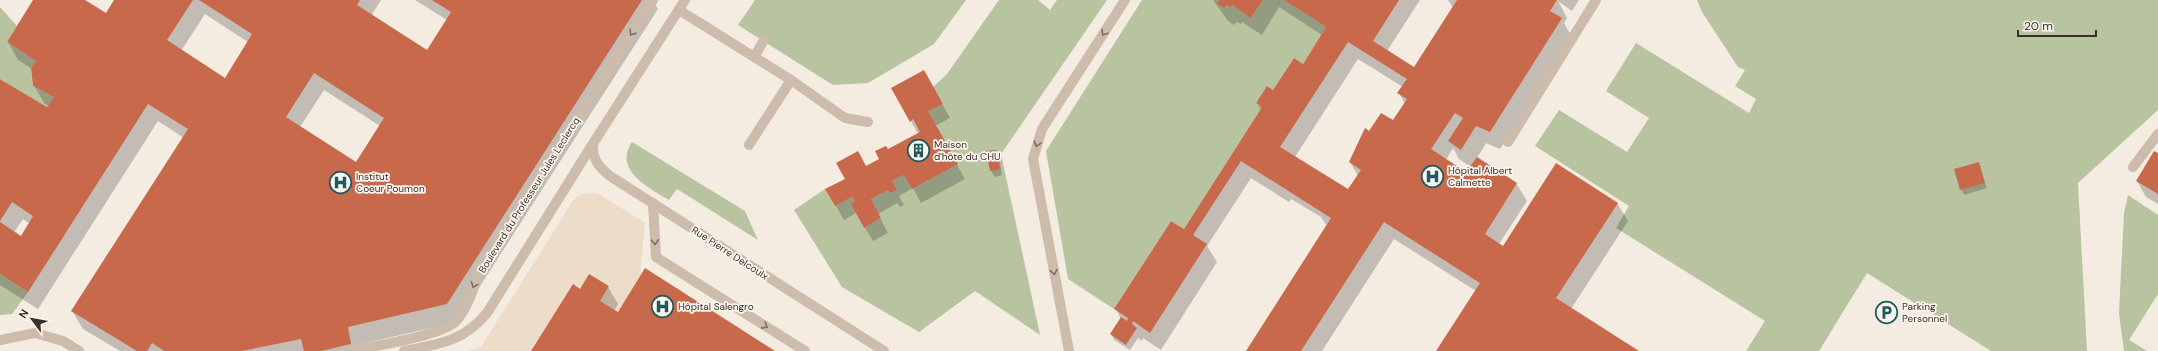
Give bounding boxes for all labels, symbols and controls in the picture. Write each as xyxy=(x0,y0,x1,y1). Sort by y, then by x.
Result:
scale bar xyxy=(2018,12,2096,38)
text: 20 m xyxy=(2024,18,2053,34)
one-way arrow xyxy=(629,29,637,36)
one-way arrow xyxy=(1101,29,1108,36)
street label: Boulevard du Professeur Jules Leclercq xyxy=(476,115,582,275)
building icon: Maison d'hôte du CHU xyxy=(906,137,932,163)
place label: Maison d'hôte du CHU xyxy=(934,138,1001,163)
one-way arrow xyxy=(1033,140,1042,147)
hospital icon: Hôpital Albert Calmette xyxy=(1419,163,1445,189)
place label: Hôpital Albert Calmette xyxy=(1448,164,1512,189)
hospital icon: Institut Coeur Poumon xyxy=(327,169,353,195)
place label: Institut Coeur Poumon xyxy=(356,170,425,195)
street label: Rue Pierre Delcoulx xyxy=(689,223,771,283)
one-way arrow xyxy=(651,239,660,245)
one-way arrow xyxy=(1049,268,1058,275)
one-way arrow xyxy=(471,282,479,289)
hospital icon: Hôpital Salengro xyxy=(650,293,676,319)
north arrow xyxy=(12,299,52,339)
parking icon: Parking Personnel xyxy=(1873,299,1899,325)
place label: Hôpital Salengro xyxy=(678,300,754,313)
place label: Parking Personnel xyxy=(1902,300,1947,325)
text: N xyxy=(15,307,32,321)
one-way arrow xyxy=(761,321,768,329)

